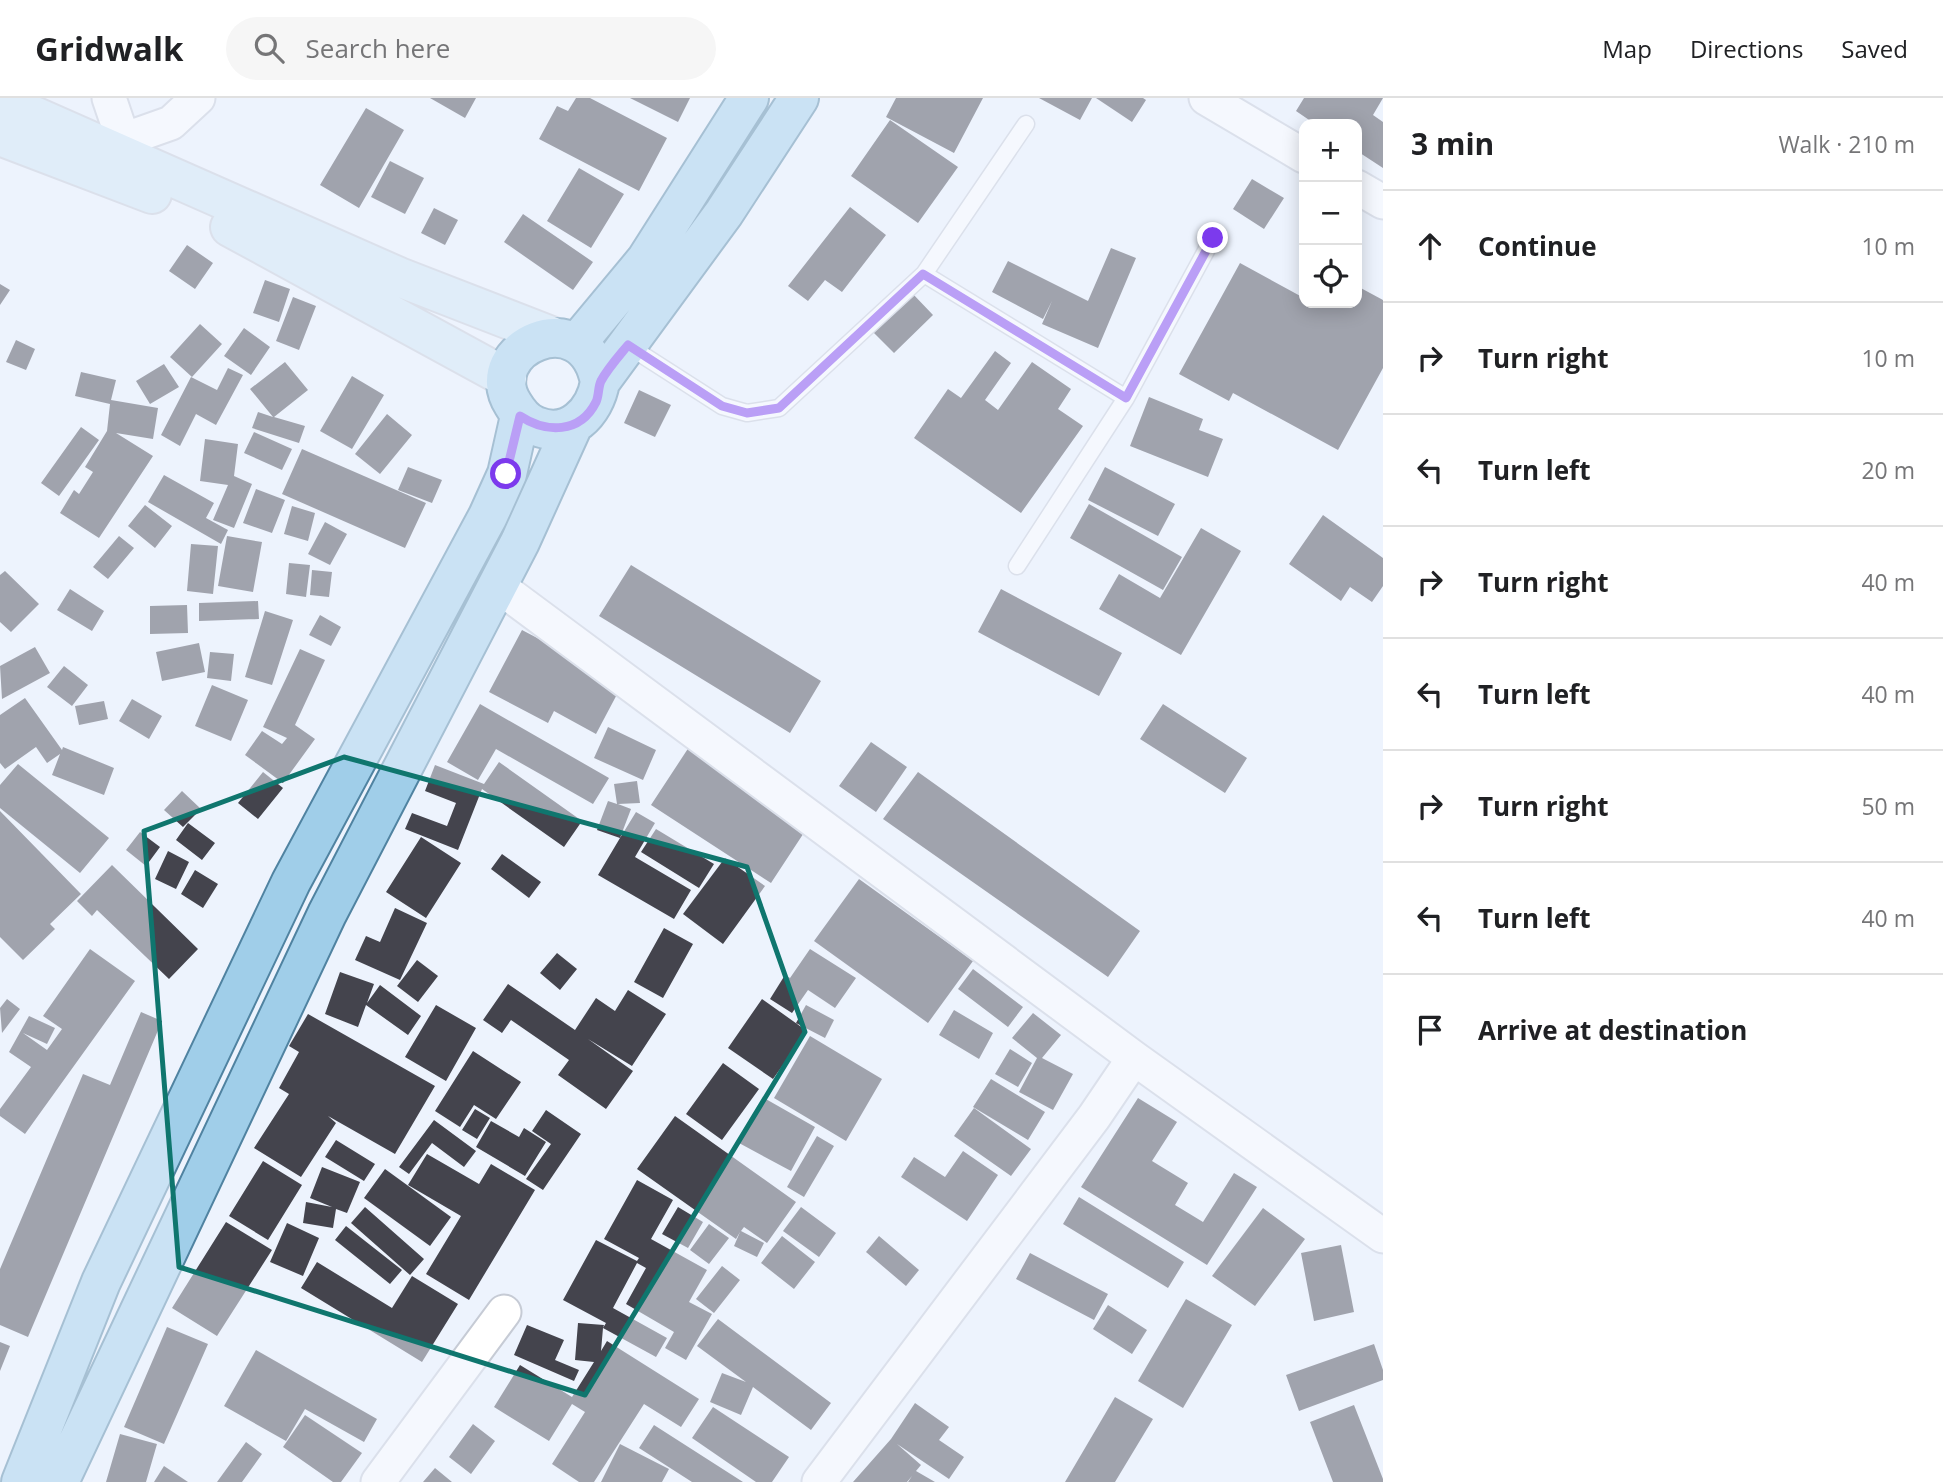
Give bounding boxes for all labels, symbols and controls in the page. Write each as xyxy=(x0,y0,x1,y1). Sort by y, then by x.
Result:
search box xyxy=(226,17,716,80)
text: Gridwalk xyxy=(35,26,184,71)
icon: search xyxy=(250,29,288,67)
text: Search here xyxy=(306,30,450,66)
text: Map xyxy=(1602,32,1652,65)
text: Directions xyxy=(1690,32,1803,65)
text: Saved xyxy=(1841,32,1908,65)
map controls xyxy=(1299,119,1362,308)
button: + xyxy=(1299,119,1362,182)
text: 3 min xyxy=(1411,123,1494,164)
text: Walk · 210 m xyxy=(1778,128,1915,160)
button: − xyxy=(1299,182,1362,245)
route end xyxy=(1197,222,1228,253)
icon: ahead xyxy=(1411,227,1449,265)
text: Continue xyxy=(1478,228,1597,264)
text: 10 m xyxy=(1861,230,1915,262)
button: locate xyxy=(1299,245,1362,308)
icon: right xyxy=(1411,339,1449,377)
text: Turn right xyxy=(1478,340,1609,376)
text: 10 m xyxy=(1861,342,1915,374)
icon: left xyxy=(1411,451,1449,489)
text: Turn left xyxy=(1478,452,1590,488)
text: 20 m xyxy=(1861,454,1915,486)
route start xyxy=(490,458,521,489)
icon: right xyxy=(1411,563,1449,601)
text: Turn right xyxy=(1478,564,1609,600)
text: 40 m xyxy=(1861,566,1915,598)
icon: left xyxy=(1411,675,1449,713)
text: Turn left xyxy=(1478,676,1590,712)
text: 40 m xyxy=(1861,678,1915,710)
icon: right xyxy=(1411,787,1449,825)
text: Turn right xyxy=(1478,788,1609,824)
text: 50 m xyxy=(1861,790,1915,822)
icon: left xyxy=(1411,899,1449,937)
text: Turn left xyxy=(1478,900,1590,936)
text: 40 m xyxy=(1861,902,1915,934)
icon: arrive xyxy=(1411,1011,1449,1049)
text: Arrive at destination xyxy=(1478,1012,1747,1048)

